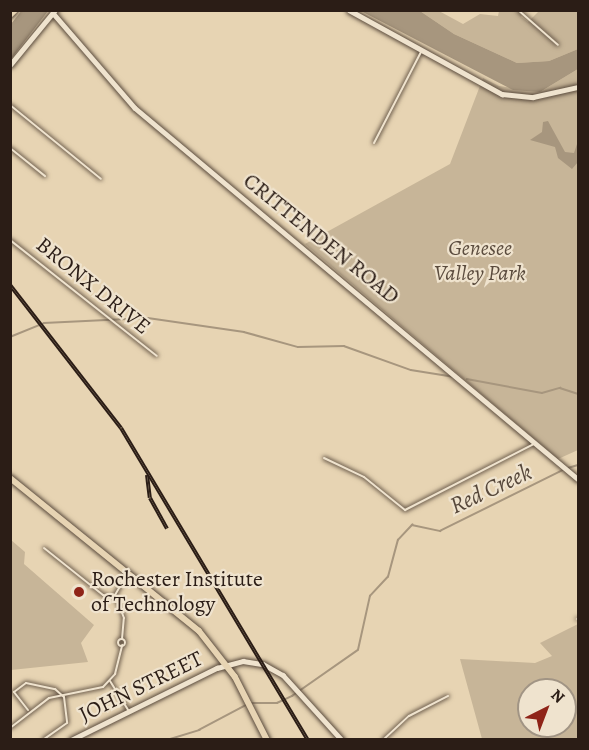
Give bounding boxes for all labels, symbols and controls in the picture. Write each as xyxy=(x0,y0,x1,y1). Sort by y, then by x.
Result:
street label: CRITTENDEN ROAD xyxy=(238,168,404,310)
street label: BRONX DRIVE xyxy=(31,232,155,340)
park label: Genesee Valley Park xyxy=(434,235,526,286)
water label: Red Creek xyxy=(445,458,537,520)
place label: Rochester Institute of Technology xyxy=(91,566,263,618)
marker: Rochester Institute of Technology xyxy=(72,585,86,599)
street label: JOHN STREET xyxy=(75,646,207,728)
north arrow xyxy=(517,678,577,738)
text: N xyxy=(546,684,569,708)

